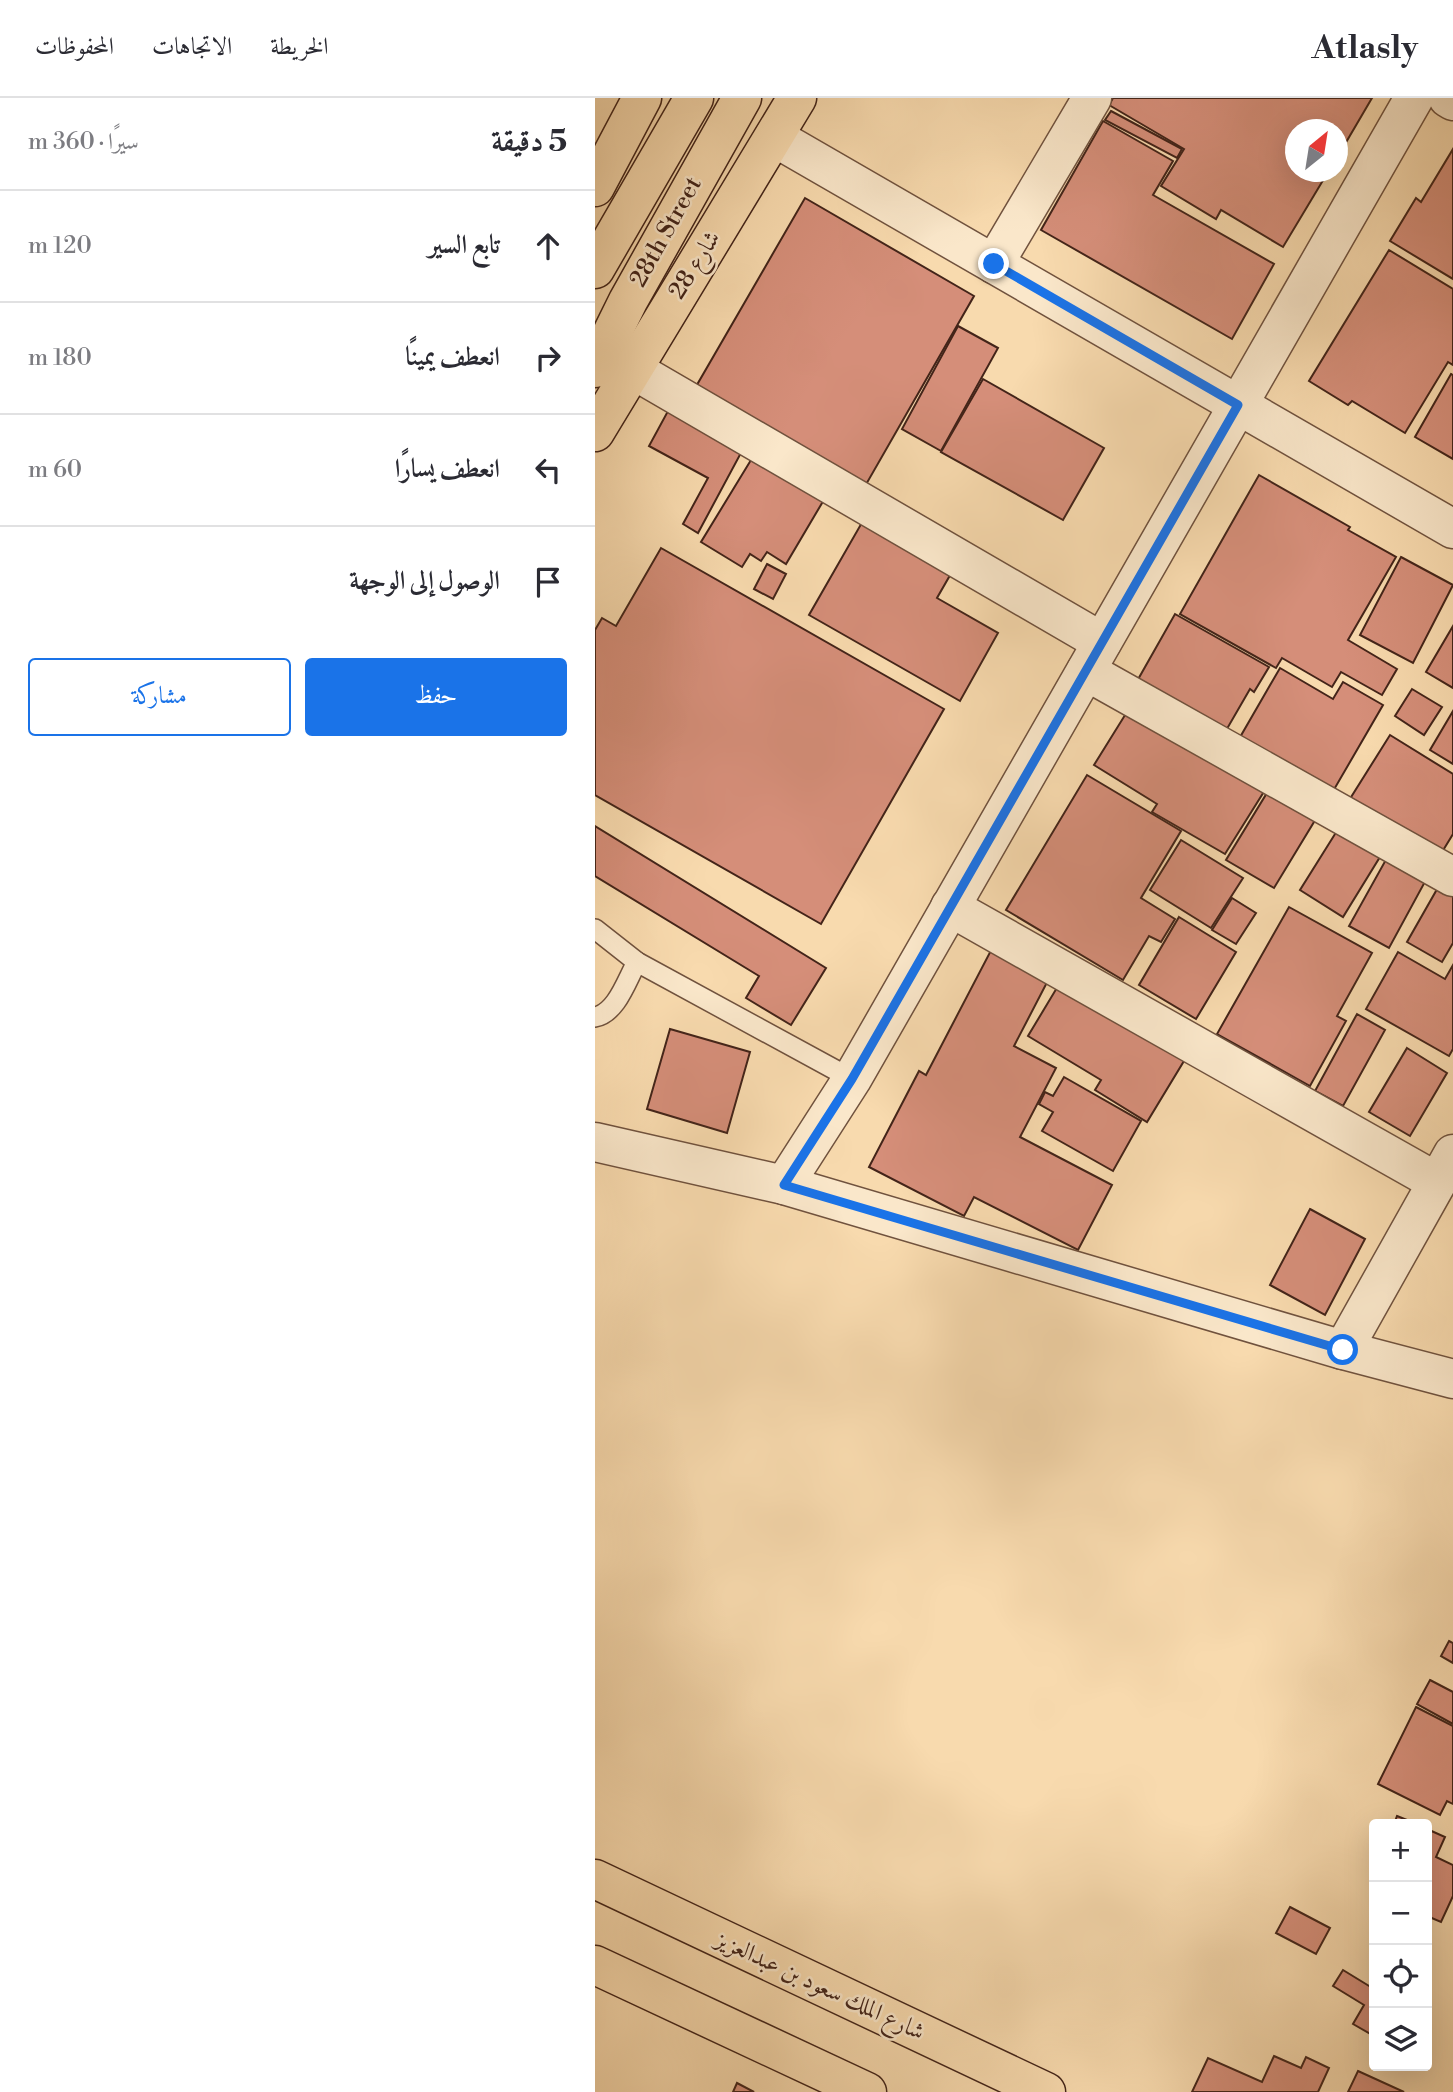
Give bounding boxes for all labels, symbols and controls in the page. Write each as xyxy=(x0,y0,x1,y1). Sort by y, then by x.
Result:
text: Atlasly xyxy=(1312,28,1418,69)
text: المحفوظات xyxy=(35,32,114,62)
text: الاتجاهات xyxy=(152,32,232,62)
text: الخريطة xyxy=(270,32,329,62)
north arrow xyxy=(1285,119,1348,182)
text: 5 دقيقة xyxy=(491,123,567,161)
text: سيرًا · 360 m xyxy=(28,128,139,156)
street label: 28th Street xyxy=(623,171,709,292)
street label: شارع 28 xyxy=(662,225,731,307)
icon: ahead xyxy=(529,227,567,265)
text: تابع السير xyxy=(428,229,500,261)
text: 120 m xyxy=(28,232,92,260)
route end xyxy=(978,248,1009,279)
icon: right xyxy=(529,339,567,377)
text: انعطف يمينًا xyxy=(405,341,500,373)
text: 180 m xyxy=(28,344,92,372)
icon: left xyxy=(529,451,567,489)
text: انعطف يسارًا xyxy=(395,453,500,485)
text: 60 m xyxy=(28,456,82,484)
icon: arrive xyxy=(529,563,567,601)
text: الوصول إلى الوجهة xyxy=(349,565,500,597)
button: مشاركة xyxy=(28,658,291,736)
button: حفظ xyxy=(305,658,567,736)
route start xyxy=(1327,1334,1358,1365)
map controls xyxy=(1369,1819,1432,2071)
button: + xyxy=(1369,1819,1432,1882)
button: − xyxy=(1369,1882,1432,1945)
street label: شارع الملك سعود بن عبدالعزيز xyxy=(706,1923,929,2051)
button: locate xyxy=(1369,1945,1432,2008)
button: layers xyxy=(1369,2008,1432,2071)

